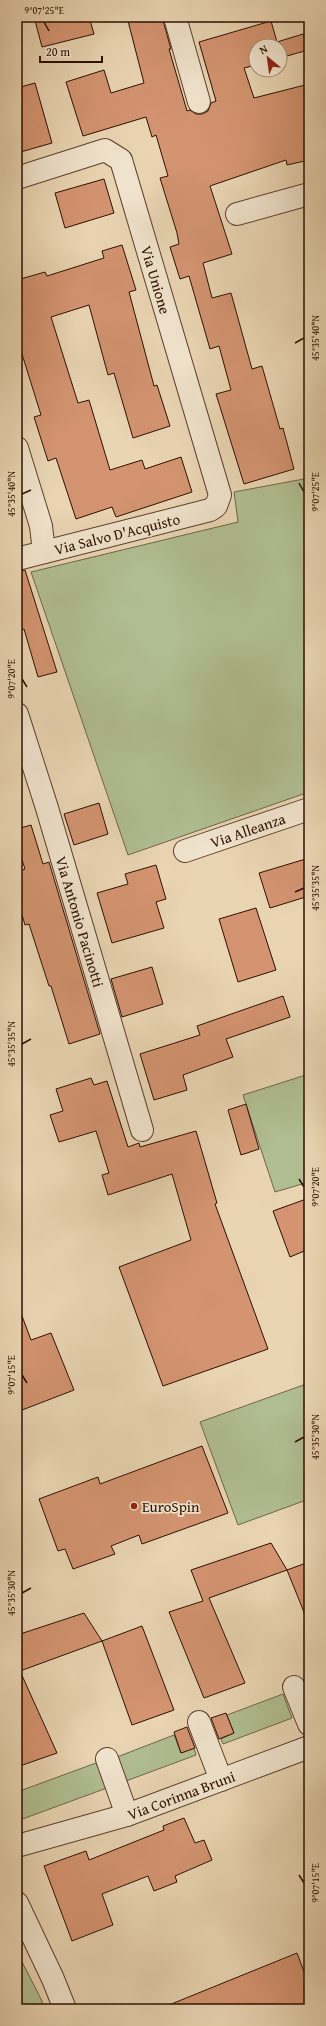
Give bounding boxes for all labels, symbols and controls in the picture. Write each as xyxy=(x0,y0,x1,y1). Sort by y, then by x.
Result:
text: 9°07'25"E xyxy=(24,3,64,18)
scale bar xyxy=(40,38,102,64)
north arrow xyxy=(248,38,288,78)
text: N xyxy=(256,40,271,58)
text: 20 m xyxy=(46,43,70,60)
street label: Via Unione xyxy=(136,243,176,316)
text: 45°35'40"N xyxy=(308,315,323,361)
text: 45°35'40"N xyxy=(4,471,19,517)
text: 9°07'25"E xyxy=(308,472,323,512)
street label: Via Salvo D'Acquisto xyxy=(52,508,182,560)
text: 9°07'20"E xyxy=(4,659,19,699)
street label: Via Alleanza xyxy=(207,807,288,852)
street label: Via Antonio Pacinotti xyxy=(51,854,110,989)
text: 45°35'35"N xyxy=(308,865,323,911)
text: 45°35'35"N xyxy=(4,1021,19,1067)
text: 9°07'20"E xyxy=(308,1167,323,1207)
text: 9°07'15"E xyxy=(4,1355,19,1395)
text: 45°35'30"N xyxy=(308,1414,323,1460)
place label: EuroSpin xyxy=(142,1496,200,1517)
marker: EuroSpin xyxy=(129,1501,139,1511)
text: 45°35'30"N xyxy=(4,1570,19,1616)
street label: Via Corinna Bruni xyxy=(124,1765,238,1824)
text: 9°07'15"E xyxy=(308,1863,323,1903)

